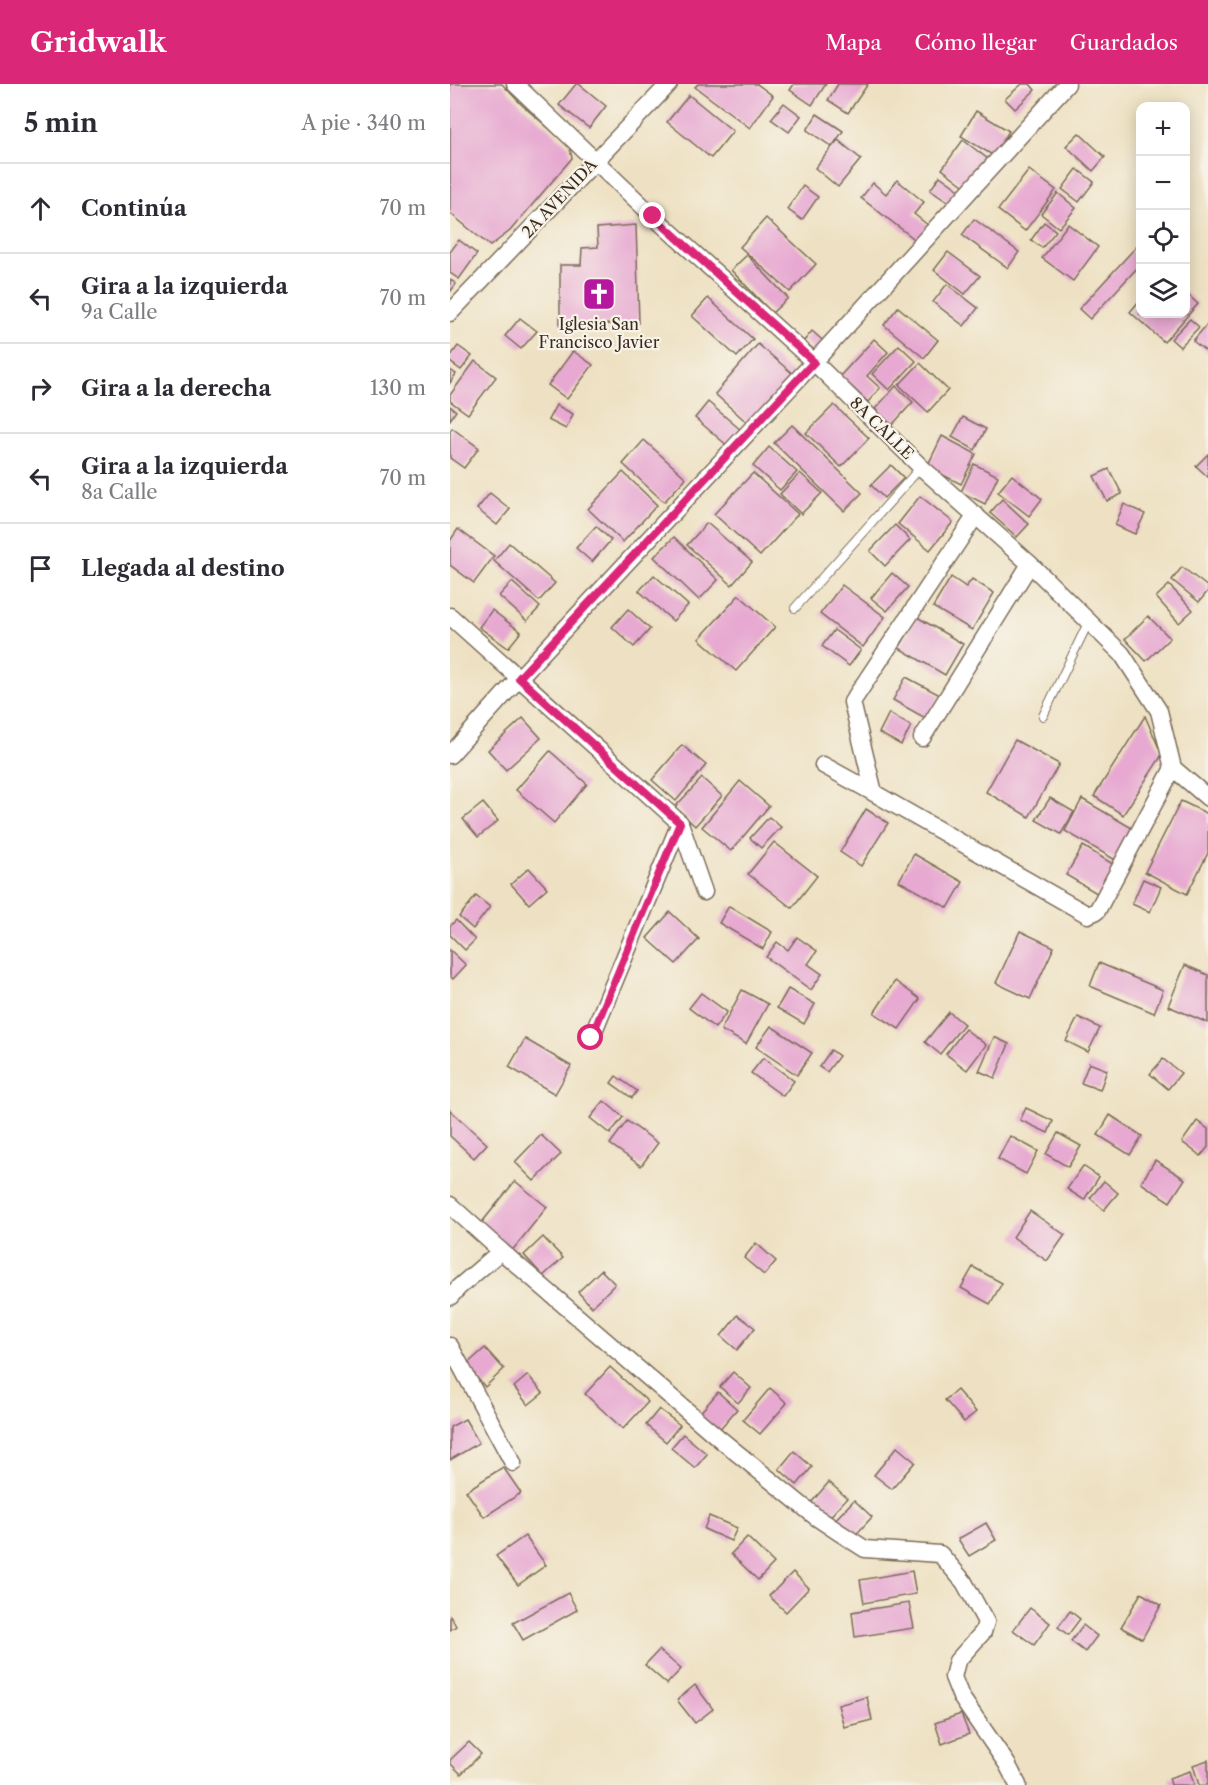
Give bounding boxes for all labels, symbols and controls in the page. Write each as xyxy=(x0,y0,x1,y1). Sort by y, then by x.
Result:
text: Gridwalk xyxy=(30,25,166,59)
text: Mapa xyxy=(825,30,882,55)
text: Cómo llegar xyxy=(915,30,1037,55)
text: Guardados xyxy=(1070,30,1178,55)
map controls xyxy=(1136,102,1190,318)
button: + xyxy=(1136,102,1190,156)
text: 5 min xyxy=(24,107,98,139)
text: A pie · 340 m xyxy=(302,111,426,135)
street label: 2A AVENIDA xyxy=(517,154,601,242)
button: − xyxy=(1136,156,1190,210)
icon: ahead xyxy=(24,192,57,225)
text: Continúa xyxy=(81,195,187,222)
text: 70 m xyxy=(380,196,426,220)
route end xyxy=(639,202,665,228)
button: locate xyxy=(1136,210,1190,264)
button: layers xyxy=(1136,264,1190,318)
text: Gira a la izquierda xyxy=(81,273,288,300)
church icon: Iglesia San Francisco Javier xyxy=(581,276,617,312)
icon: left xyxy=(24,282,57,315)
text: 70 m xyxy=(380,286,426,310)
text: 9a Calle xyxy=(81,300,157,324)
place label: Iglesia San Francisco Javier xyxy=(539,314,660,352)
icon: right xyxy=(24,372,57,405)
text: Gira a la derecha xyxy=(81,375,271,402)
text: 130 m xyxy=(370,376,426,400)
street label: 8A CALLE xyxy=(846,393,918,463)
text: Gira a la izquierda xyxy=(81,453,288,480)
icon: left xyxy=(24,462,57,495)
text: 70 m xyxy=(380,466,426,490)
text: 8a Calle xyxy=(81,480,158,504)
icon: arrive xyxy=(24,552,57,585)
text: Llegada al destino xyxy=(81,555,285,582)
route start xyxy=(577,1024,603,1050)

